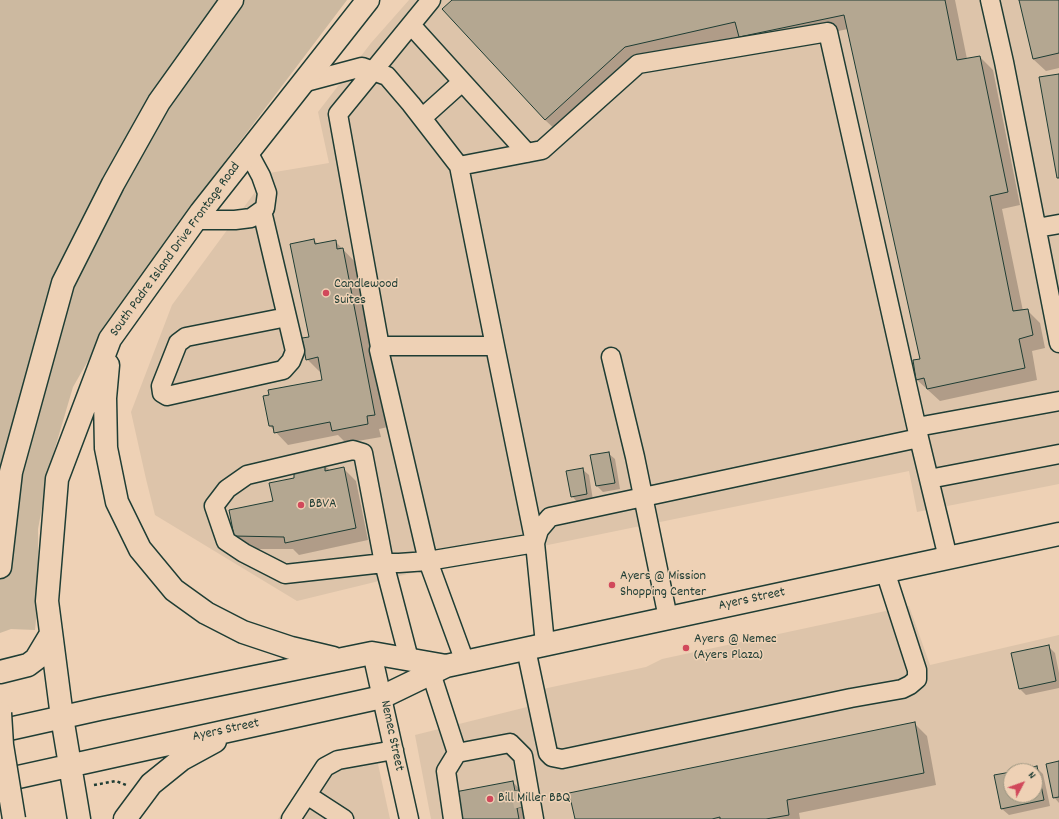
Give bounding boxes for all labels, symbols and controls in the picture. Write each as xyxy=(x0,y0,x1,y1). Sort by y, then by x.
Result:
street label: South Padre Island Drive Frontage Road xyxy=(107,160,245,340)
place label: Candlewood Suites xyxy=(334,277,398,310)
marker: Candlewood Suites xyxy=(321,288,331,298)
place label: BBVA xyxy=(309,497,337,513)
marker: BBVA xyxy=(296,500,306,510)
place label: Ayers @ Mission Shopping Center xyxy=(620,569,706,602)
marker: Ayers @ Mission Shopping Center xyxy=(607,580,617,590)
street label: Ayers Street xyxy=(717,585,787,615)
place label: Ayers @ Nemec (Ayers Plaza) xyxy=(694,632,777,664)
marker: Ayers @ Nemec (Ayers Plaza) xyxy=(681,643,691,653)
street label: Nemec Street xyxy=(375,699,407,773)
street label: Ayers Street xyxy=(191,716,261,746)
north arrow xyxy=(1003,763,1043,803)
text: N xyxy=(1023,768,1039,783)
place label: Bill Miller BBQ xyxy=(498,791,570,807)
marker: Bill Miller BBQ xyxy=(485,794,495,804)

